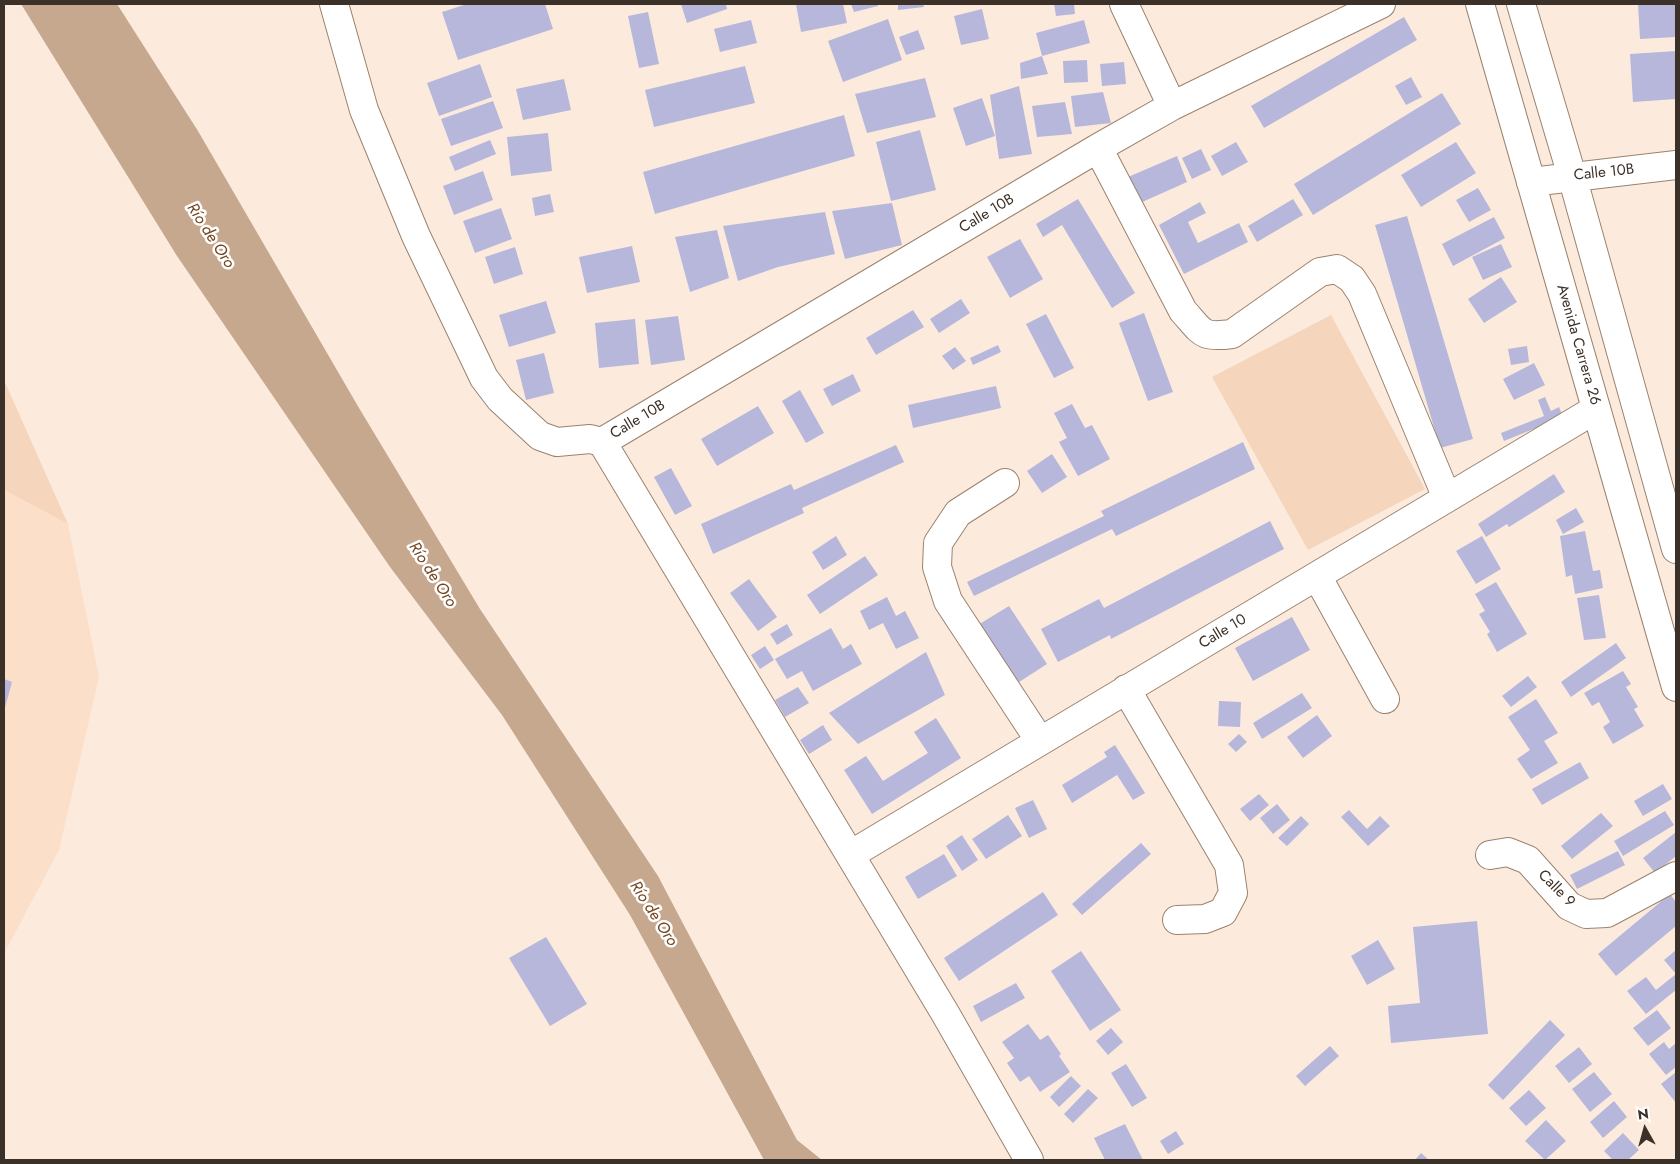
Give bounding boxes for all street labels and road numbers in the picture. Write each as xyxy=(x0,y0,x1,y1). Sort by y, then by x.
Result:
street label: Calle 10B xyxy=(1573,161,1635,185)
street label: Calle 10B xyxy=(956,191,1018,237)
street label: Avenida Carrera 26 xyxy=(1552,283,1604,407)
street label: Calle 10B xyxy=(607,397,669,443)
street label: Calle 10 xyxy=(1196,611,1250,653)
street label: Calle 9 xyxy=(1534,867,1578,911)

